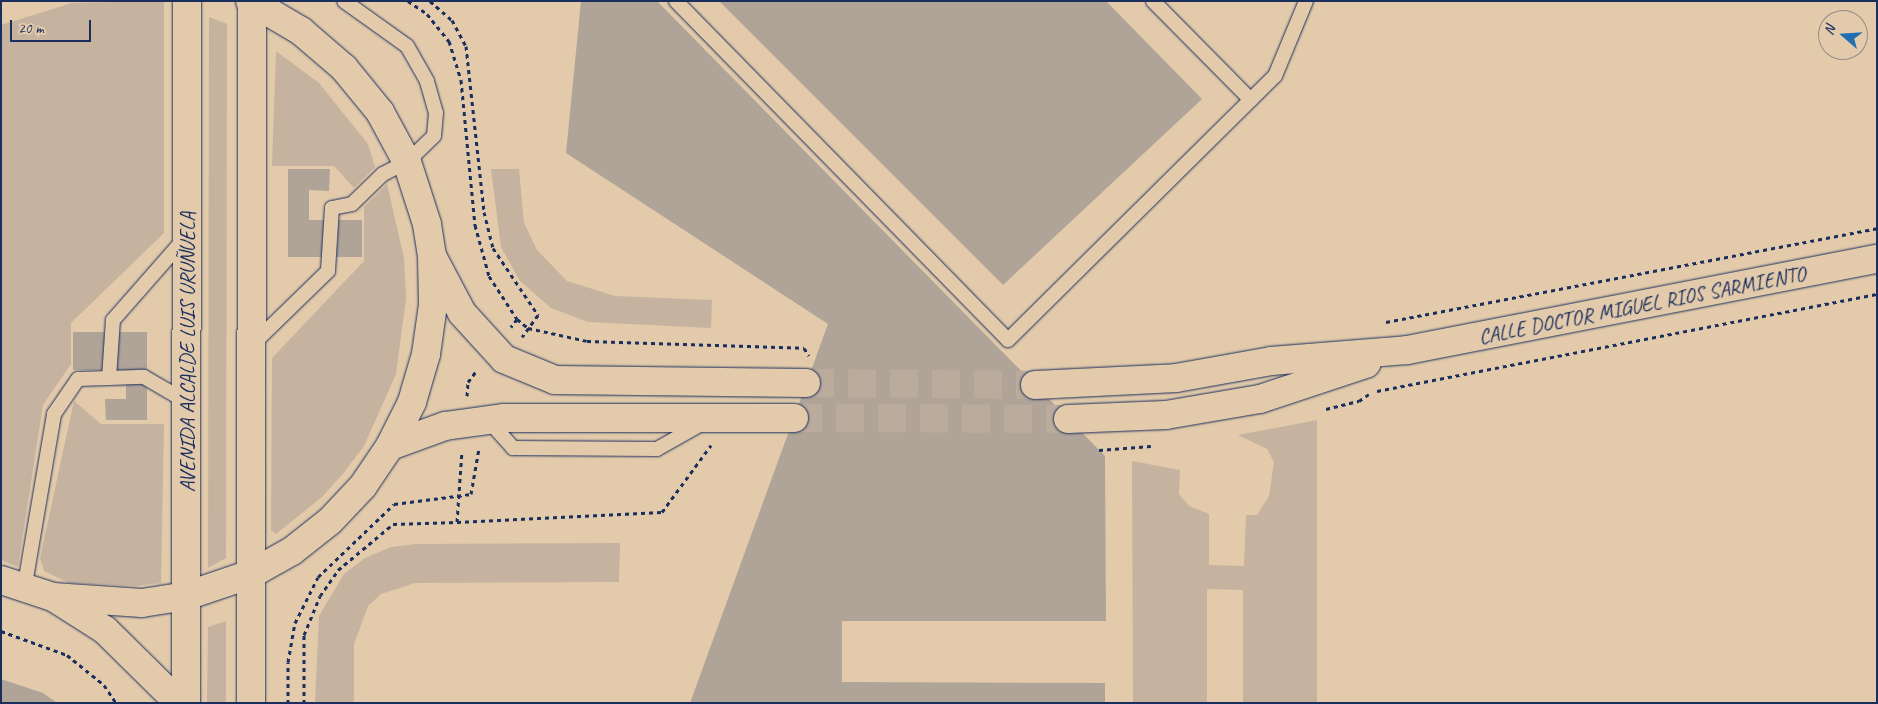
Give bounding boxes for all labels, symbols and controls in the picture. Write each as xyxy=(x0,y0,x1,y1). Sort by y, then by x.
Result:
scale bar xyxy=(12,10,94,42)
north arrow xyxy=(1818,10,1868,60)
text: 20 m xyxy=(18,19,44,38)
text: N xyxy=(1820,23,1839,37)
street label: AVENIDA ALCALDE LUIS URUÑUELA xyxy=(174,212,200,492)
street label: CALLE DOCTOR MIGUEL RIOS SARMIENTO xyxy=(1476,261,1808,349)

